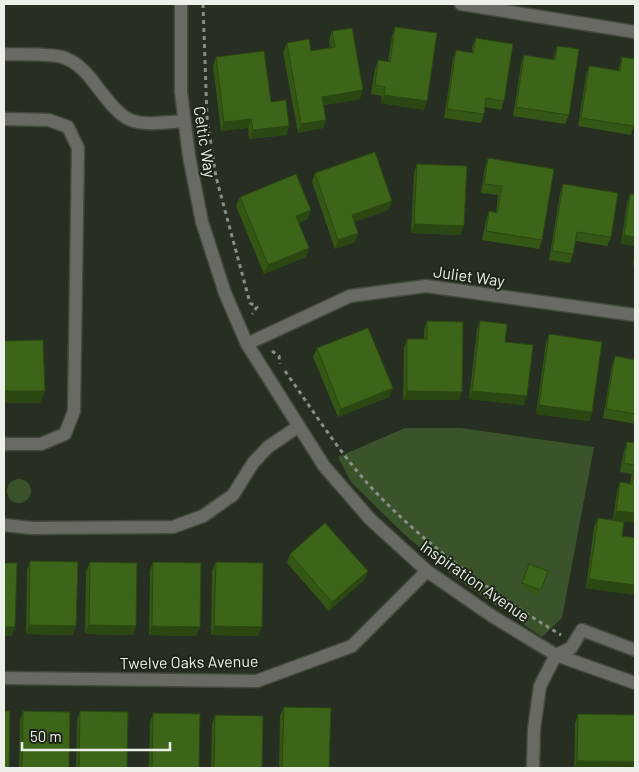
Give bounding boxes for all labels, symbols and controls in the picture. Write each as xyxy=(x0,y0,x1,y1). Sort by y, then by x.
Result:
street label: Celtic Way xyxy=(190,105,221,180)
street label: Juliet Way xyxy=(432,261,507,290)
street label: Inspiration Avenue xyxy=(417,536,533,625)
street label: Twelve Oaks Avenue xyxy=(119,651,259,672)
scale bar xyxy=(22,720,170,752)
text: 50 m xyxy=(30,727,62,745)

